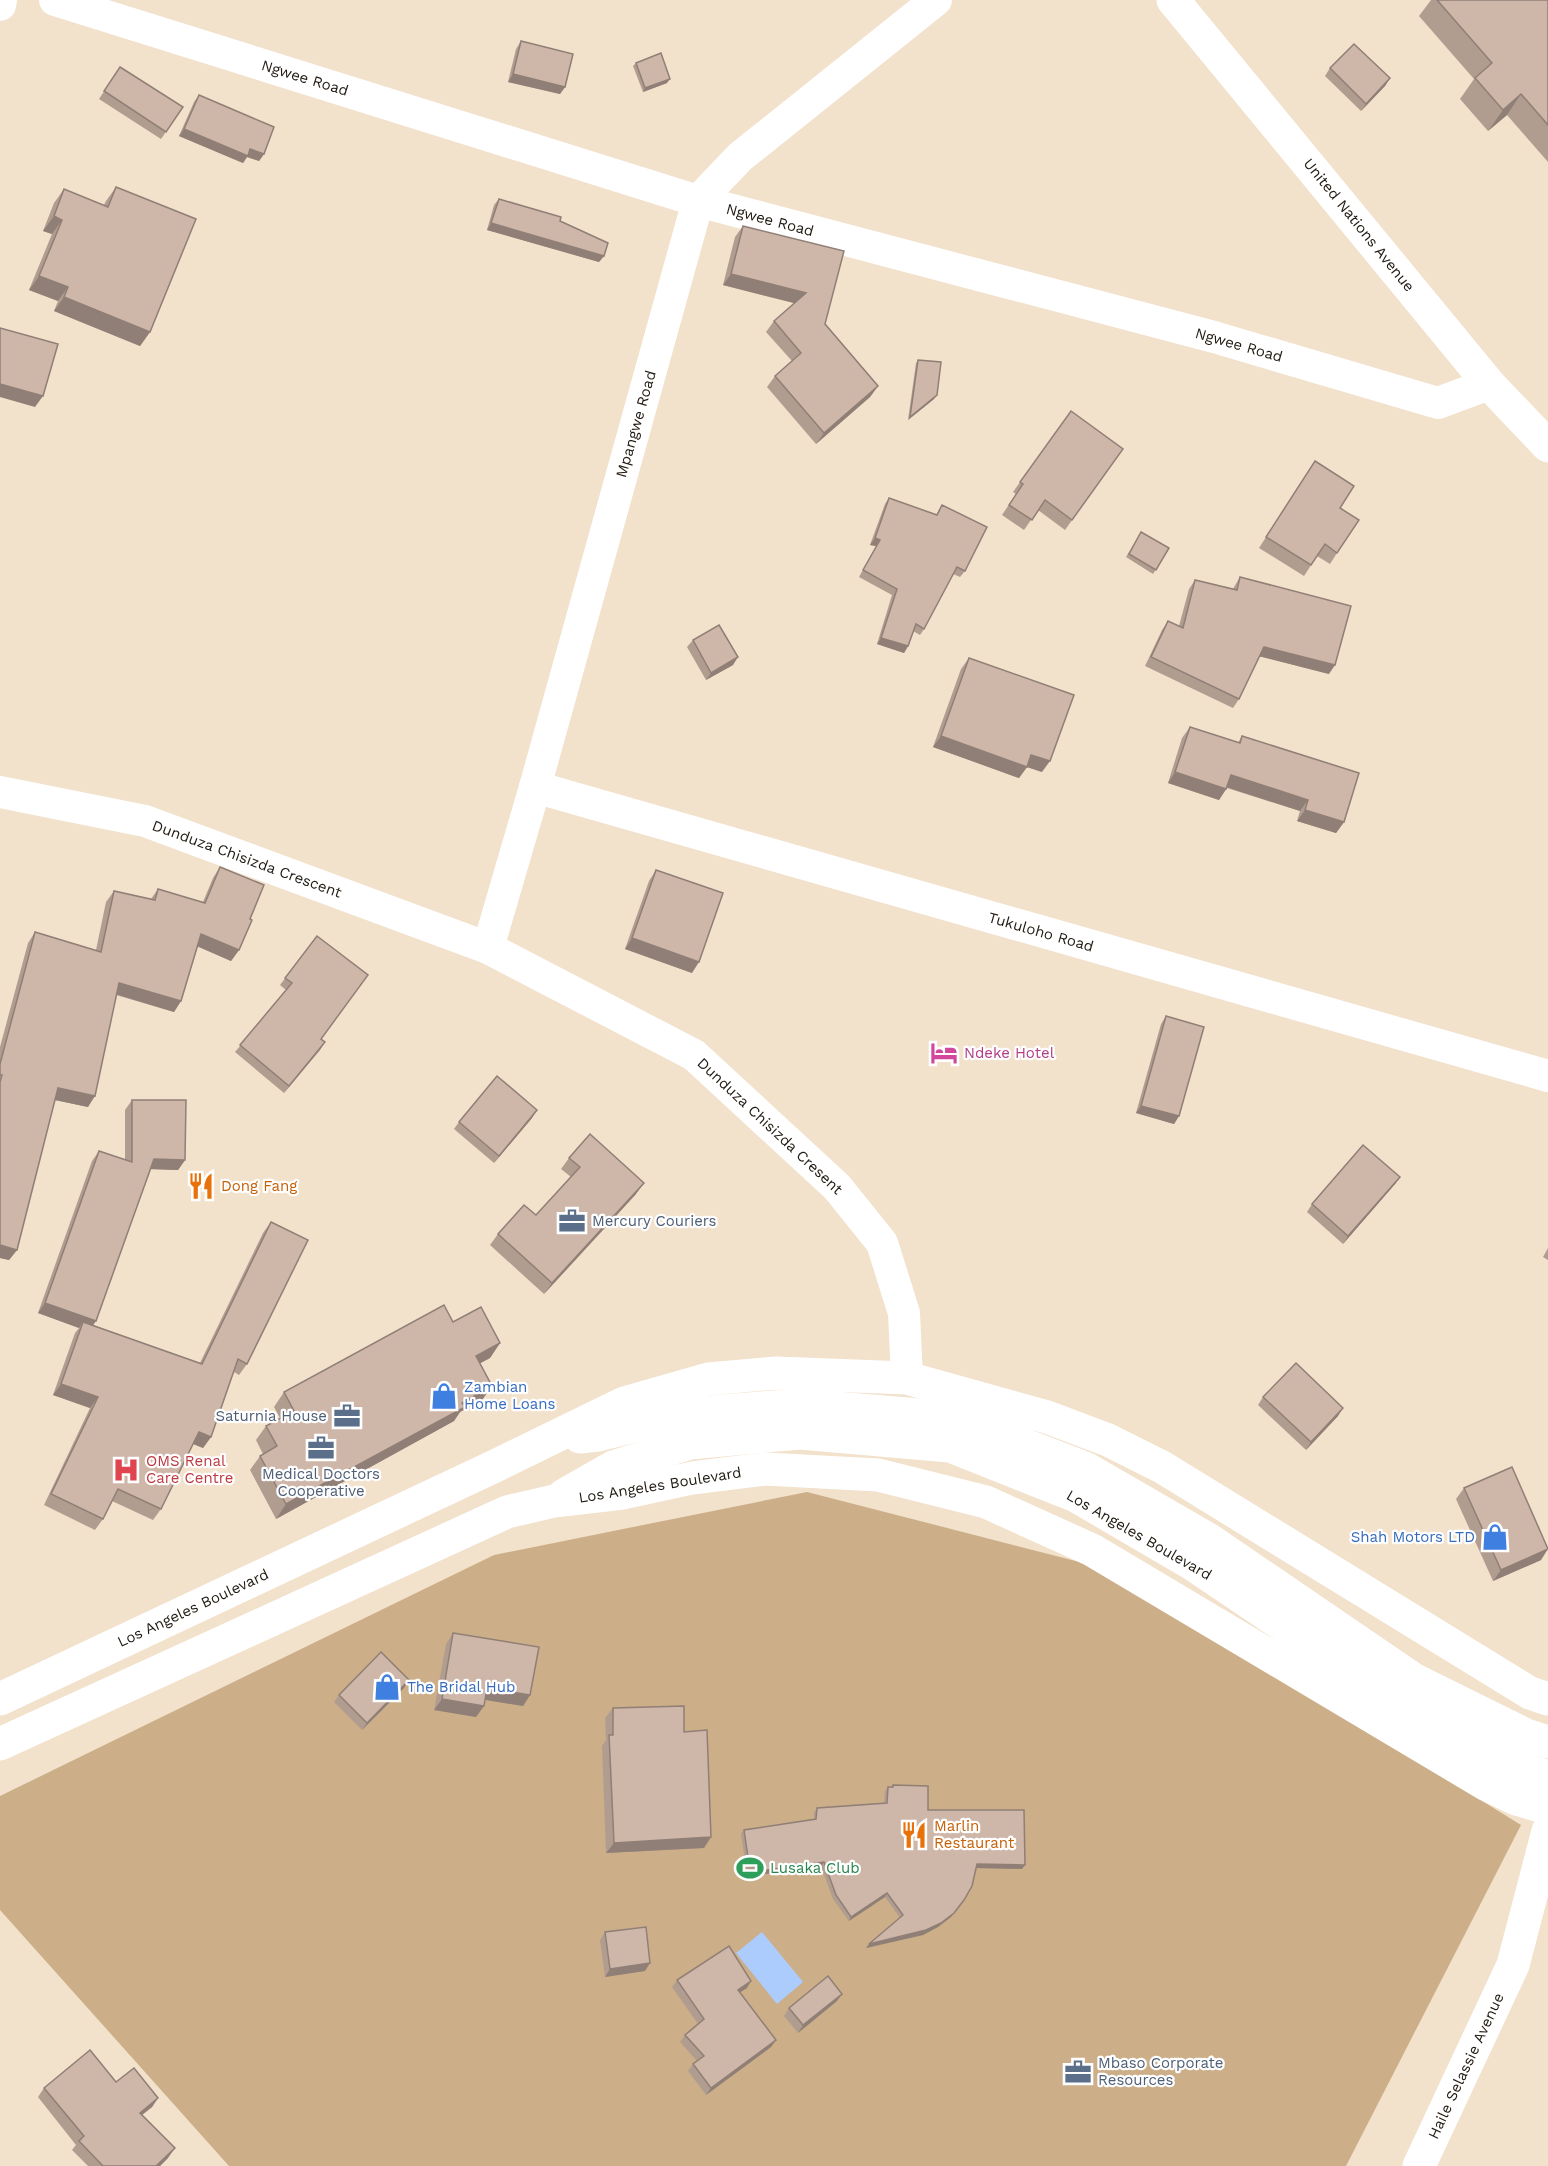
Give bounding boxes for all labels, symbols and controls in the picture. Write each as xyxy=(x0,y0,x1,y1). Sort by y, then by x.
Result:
street label: Ngwee Road xyxy=(259,56,351,100)
street label: United Nations Avenue xyxy=(1300,155,1418,295)
street label: Ngwee Road xyxy=(724,200,816,240)
street label: Ngwee Road xyxy=(1193,324,1285,366)
street label: Mpangwe Road xyxy=(612,368,660,480)
street label: Dunduza Chisizda Crescent xyxy=(150,816,345,902)
street label: Tukuloho Road xyxy=(986,908,1096,956)
hotel icon: Ndeke Hotel xyxy=(929,1038,959,1068)
place label: Ndeke Hotel xyxy=(964,1044,1055,1062)
street label: Dunduza Chisizda Cresent xyxy=(694,1054,847,1199)
restaurant icon: Dong Fang xyxy=(186,1171,216,1201)
place label: Dong Fang xyxy=(221,1177,297,1195)
office icon: Mercury Couriers xyxy=(557,1206,587,1236)
place label: Mercury Couriers xyxy=(592,1212,717,1230)
place label: Zambian Home Loans xyxy=(464,1378,555,1413)
shop icon: Zambian Home Loans xyxy=(429,1381,459,1411)
office icon: Saturnia House xyxy=(332,1401,362,1431)
place label: Saturnia House xyxy=(215,1407,327,1425)
office icon: Medical Doctors Cooperative xyxy=(306,1433,336,1463)
place label: OMS Renal Care Centre xyxy=(146,1452,233,1487)
hospital icon: OMS Renal Care Centre xyxy=(111,1455,141,1485)
street label: Los Angeles Boulevard xyxy=(577,1463,743,1507)
place label: Medical Doctors Cooperative xyxy=(262,1465,380,1500)
street label: Los Angeles Boulevard xyxy=(1063,1486,1215,1584)
shop icon: Shah Motors LTD xyxy=(1480,1522,1510,1552)
place label: Shah Motors LTD xyxy=(1351,1528,1475,1546)
street label: Los Angeles Boulevard xyxy=(115,1565,271,1651)
shop icon: The Bridal Hub xyxy=(372,1672,402,1702)
place label: The Bridal Hub xyxy=(407,1678,515,1696)
place label: Marlin Restaurant xyxy=(934,1817,1015,1852)
restaurant icon: Marlin Restaurant xyxy=(899,1820,929,1850)
sports icon: Lusaka Club xyxy=(735,1853,765,1883)
place label: Lusaka Club xyxy=(770,1859,860,1877)
street label: Haile Selassie Avenue xyxy=(1424,1990,1508,2142)
place label: Mbaso Corporate Resources xyxy=(1098,2054,1224,2089)
office icon: Mbaso Corporate Resources xyxy=(1063,2057,1093,2087)

